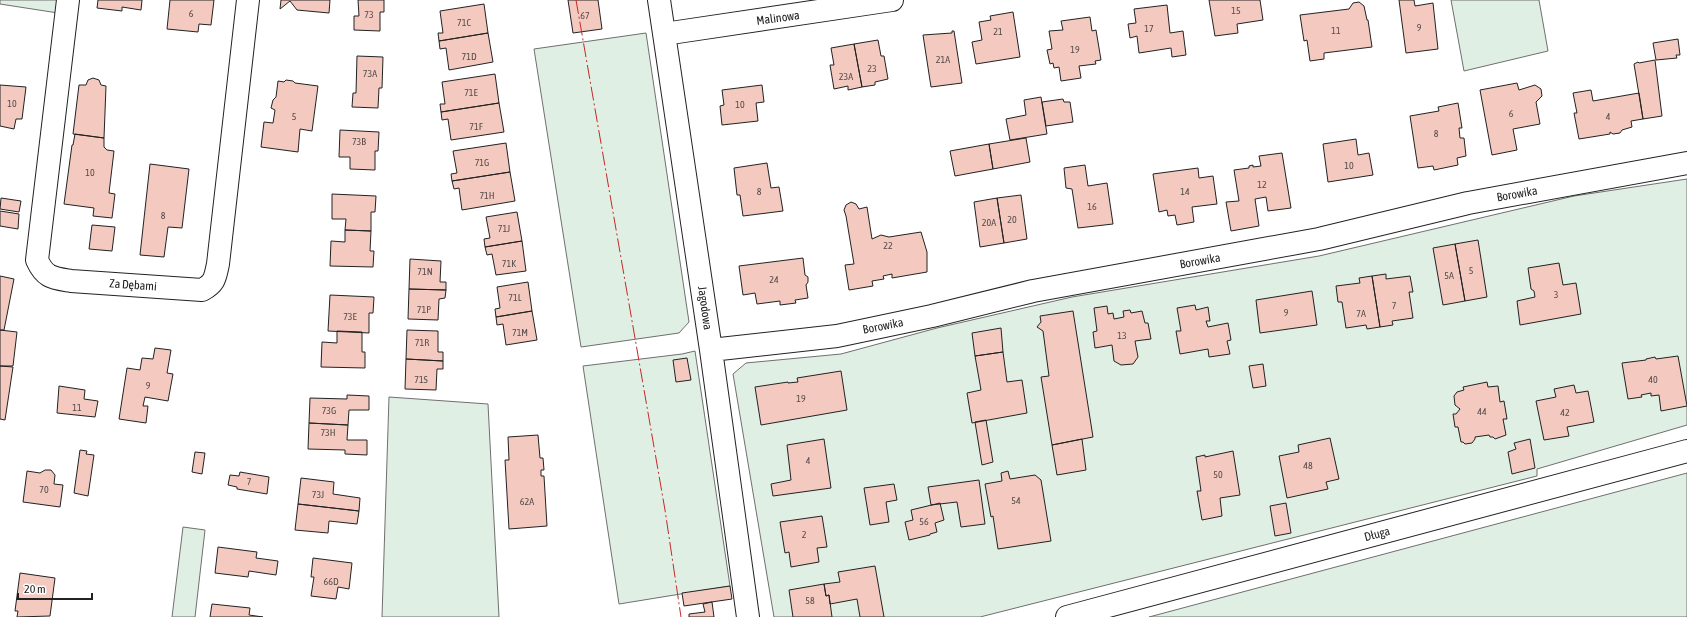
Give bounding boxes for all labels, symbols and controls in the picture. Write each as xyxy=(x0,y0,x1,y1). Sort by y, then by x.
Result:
house number: 15 xyxy=(1231,5,1241,16)
house number: 6 xyxy=(189,8,194,19)
street label: Malinowa xyxy=(755,8,801,28)
house number: 73 xyxy=(364,9,374,20)
house number: 67 xyxy=(580,10,590,21)
house number: 71C xyxy=(457,17,471,28)
house number: 9 xyxy=(1417,22,1422,33)
house number: 17 xyxy=(1144,23,1154,34)
house number: 11 xyxy=(1331,25,1341,36)
house number: 21 xyxy=(993,26,1003,37)
house number: 19 xyxy=(1070,44,1080,55)
house number: 71D xyxy=(462,51,477,62)
house number: 21A xyxy=(936,54,950,65)
house number: 23 xyxy=(867,63,877,74)
house number: 73A xyxy=(363,68,377,79)
house number: 23A xyxy=(839,71,853,82)
house number: 71E xyxy=(464,87,479,98)
house number: 10 xyxy=(7,98,17,109)
house number: 10 xyxy=(735,99,745,110)
house number: 6 xyxy=(1509,108,1514,119)
house number: 5 xyxy=(292,111,297,122)
house number: 4 xyxy=(1606,111,1611,122)
house number: 71F xyxy=(469,121,483,132)
house number: 8 xyxy=(1434,128,1439,139)
house number: 73B xyxy=(352,136,366,147)
house number: 71G xyxy=(475,157,489,168)
house number: 10 xyxy=(1344,160,1354,171)
house number: 10 xyxy=(85,167,95,178)
house number: 12 xyxy=(1257,179,1267,190)
street label: Borowika xyxy=(1496,184,1538,204)
house number: 8 xyxy=(757,186,762,197)
house number: 14 xyxy=(1180,186,1190,197)
house number: 71H xyxy=(479,190,495,201)
house number: 16 xyxy=(1087,201,1097,212)
house number: 8 xyxy=(161,210,166,221)
house number: 20 xyxy=(1007,214,1017,225)
house number: 20A xyxy=(982,217,996,228)
house number: 71J xyxy=(498,223,510,234)
house number: 22 xyxy=(883,240,893,251)
street label: Borowika xyxy=(1179,251,1221,271)
house number: 71K xyxy=(502,258,516,269)
house number: 5 xyxy=(1469,265,1474,276)
house number: 71N xyxy=(417,266,433,277)
house number: 5A xyxy=(1444,270,1454,281)
house number: 24 xyxy=(769,274,779,285)
street label: Za Dębami xyxy=(109,276,157,294)
street label: Jagodowa xyxy=(695,285,715,331)
house number: 3 xyxy=(1554,289,1559,300)
house number: 71L xyxy=(508,292,522,303)
house number: 7 xyxy=(1392,300,1397,311)
house number: 71P xyxy=(417,304,431,315)
house number: 9 xyxy=(1284,307,1289,318)
house number: 7A xyxy=(1356,308,1366,319)
house number: 73E xyxy=(343,311,358,322)
street label: Borowika xyxy=(861,315,905,337)
house number: 71M xyxy=(512,327,528,338)
house number: 13 xyxy=(1117,330,1127,341)
house number: 71R xyxy=(415,337,429,348)
house number: 71S xyxy=(414,374,428,385)
house number: 40 xyxy=(1648,374,1658,385)
house number: 9 xyxy=(146,380,151,391)
house number: 19 xyxy=(796,393,806,404)
house number: 11 xyxy=(72,402,82,413)
house number: 73G xyxy=(322,405,336,416)
house number: 44 xyxy=(1477,406,1487,417)
house number: 42 xyxy=(1560,407,1570,418)
house number: 73H xyxy=(320,427,336,438)
house number: 4 xyxy=(806,455,811,466)
house number: 48 xyxy=(1303,460,1313,471)
house number: 50 xyxy=(1213,469,1223,480)
house number: 7 xyxy=(247,476,252,487)
house number: 70 xyxy=(39,484,49,495)
house number: 73J xyxy=(312,489,324,500)
house number: 54 xyxy=(1011,495,1021,506)
house number: 62A xyxy=(520,496,534,507)
house number: 56 xyxy=(919,516,929,527)
street label: Długa xyxy=(1363,524,1391,544)
house number: 2 xyxy=(802,529,807,540)
scale bar xyxy=(18,575,92,601)
house number: 66D xyxy=(324,576,339,587)
text: 20 m xyxy=(24,582,46,596)
house number: 58 xyxy=(805,595,815,606)

